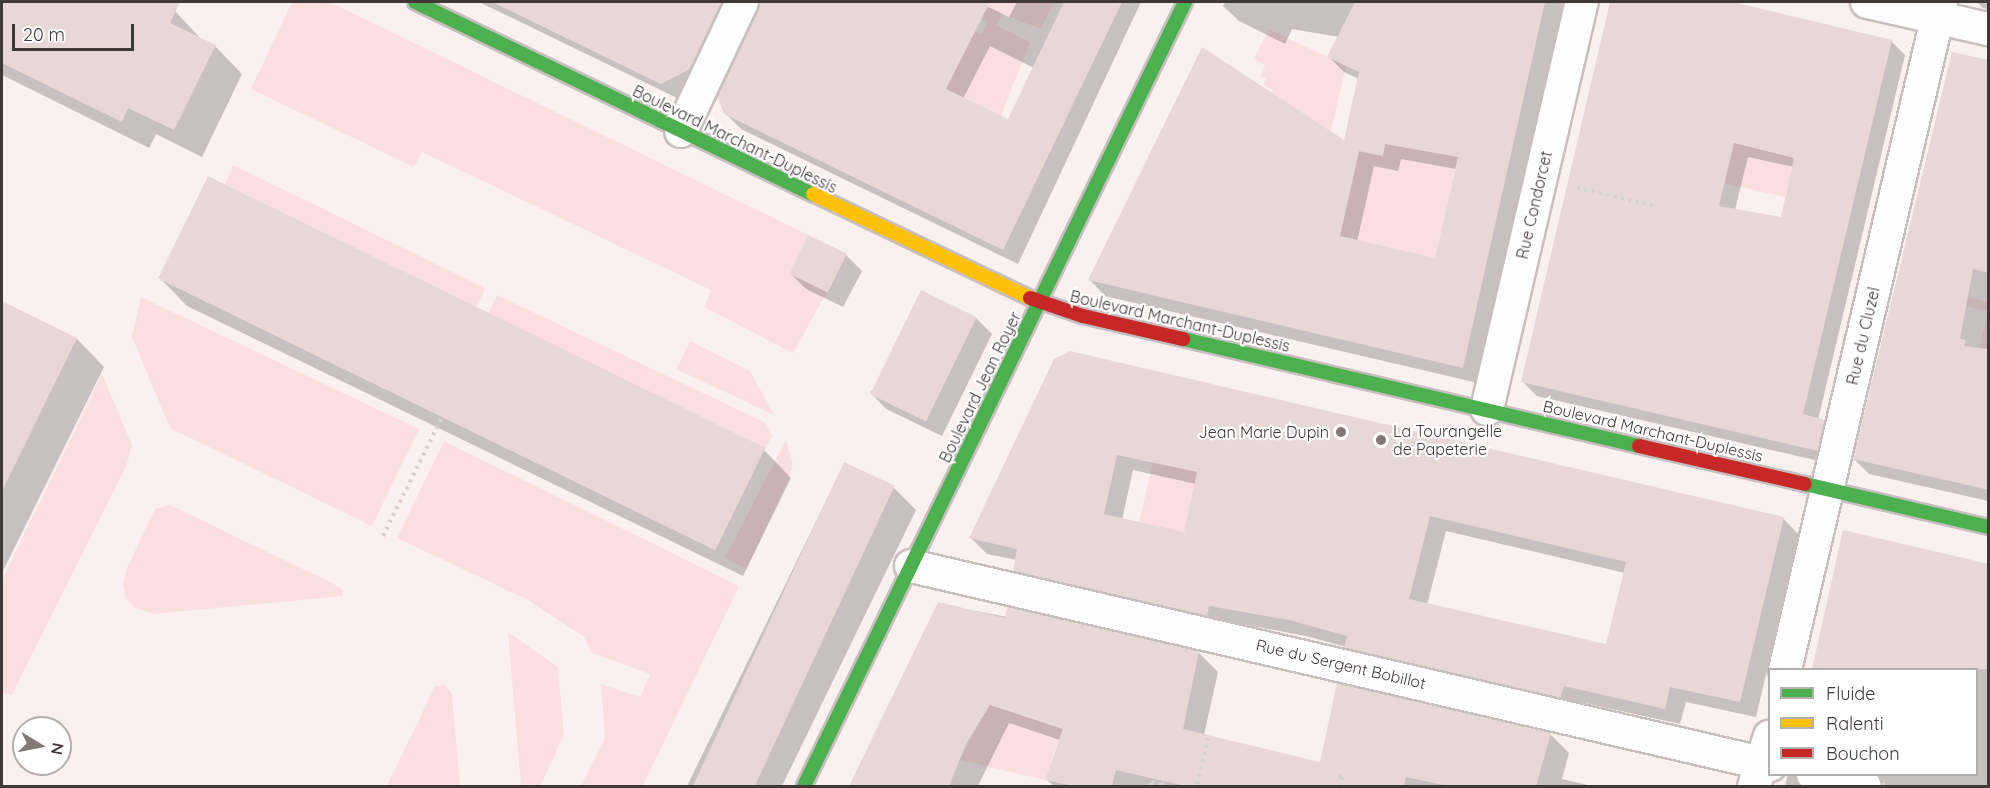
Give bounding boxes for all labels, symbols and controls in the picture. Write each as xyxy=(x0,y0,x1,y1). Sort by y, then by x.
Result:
scale bar xyxy=(15,12,136,50)
text: 20 m xyxy=(23,23,65,46)
street label: Boulevard Marchant-Duplessis xyxy=(630,81,840,197)
street label: Rue Condorcet xyxy=(1512,149,1556,261)
street label: Rue du Cluzel xyxy=(1842,285,1884,387)
street label: Boulevard Marchant-Duplessis xyxy=(1068,286,1292,356)
street label: Boulevard Jean Royer xyxy=(935,308,1025,466)
street label: Boulevard Marchant-Duplessis xyxy=(1541,396,1765,466)
place label: La Tourangelle de Papeterie xyxy=(1393,421,1502,459)
place label: Jean Marie Dupin xyxy=(1199,422,1329,442)
marker: Jean Marie Dupin xyxy=(1334,425,1348,439)
marker: La Tourangelle de Papeterie xyxy=(1374,433,1388,447)
street label: Rue du Sergent Bobillot xyxy=(1254,635,1428,693)
legend xyxy=(1768,668,1978,776)
text: Fluide xyxy=(1826,682,1875,705)
text: Ralenti xyxy=(1826,712,1884,735)
north arrow xyxy=(12,716,72,776)
text: N xyxy=(47,741,69,756)
text: Bouchon xyxy=(1826,742,1900,765)

